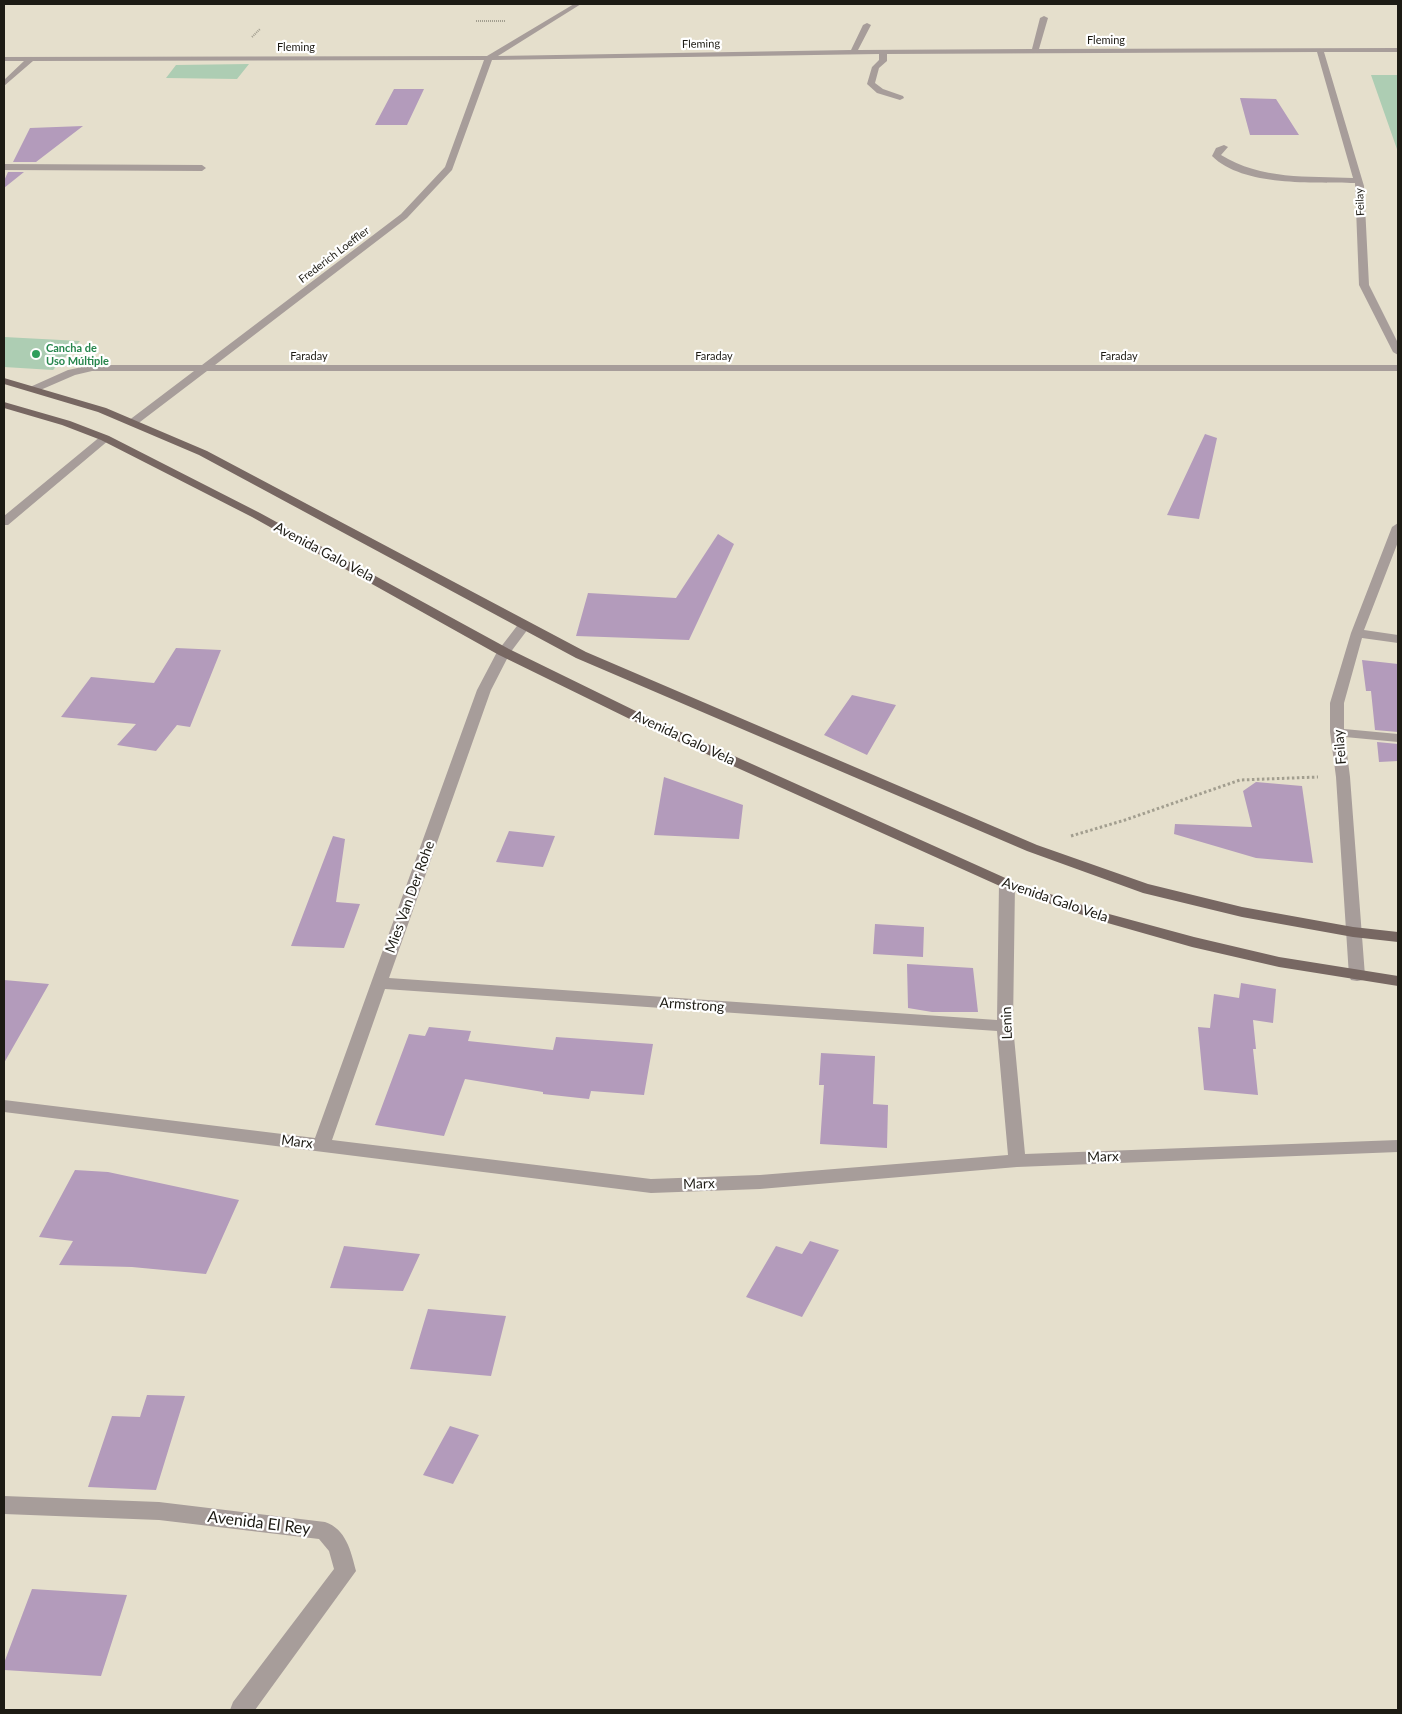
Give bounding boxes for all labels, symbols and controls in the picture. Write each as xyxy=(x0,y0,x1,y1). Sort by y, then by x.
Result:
street label: Fleming xyxy=(1087,33,1125,47)
street label: Fleming xyxy=(682,37,720,51)
street label: Fleming xyxy=(277,40,315,54)
street label: Feilay xyxy=(1353,188,1367,216)
street label: Frederich Loeffler xyxy=(296,224,372,286)
place label: Cancha de Uso Múltiple xyxy=(46,341,109,367)
marker: Cancha de Uso Múltiple xyxy=(30,348,42,360)
street label: Faraday xyxy=(290,349,328,363)
street label: Faraday xyxy=(695,349,733,363)
street label: Faraday xyxy=(1100,349,1138,363)
street label: Avenida Galo Vela xyxy=(271,519,377,585)
street label: Avenida Galo Vela xyxy=(630,707,738,769)
street label: Feilay xyxy=(1330,729,1350,765)
street label: Mies Van Der Rohe xyxy=(382,839,438,955)
street label: Avenida Galo Vela xyxy=(1000,874,1110,926)
street label: Armstrong xyxy=(659,994,725,1016)
street label: Lenin xyxy=(998,1006,1016,1040)
street label: Marx xyxy=(280,1132,314,1152)
street label: Marx xyxy=(1087,1148,1119,1166)
street label: Marx xyxy=(683,1175,715,1193)
street label: Avenida El Rey xyxy=(206,1507,312,1539)

